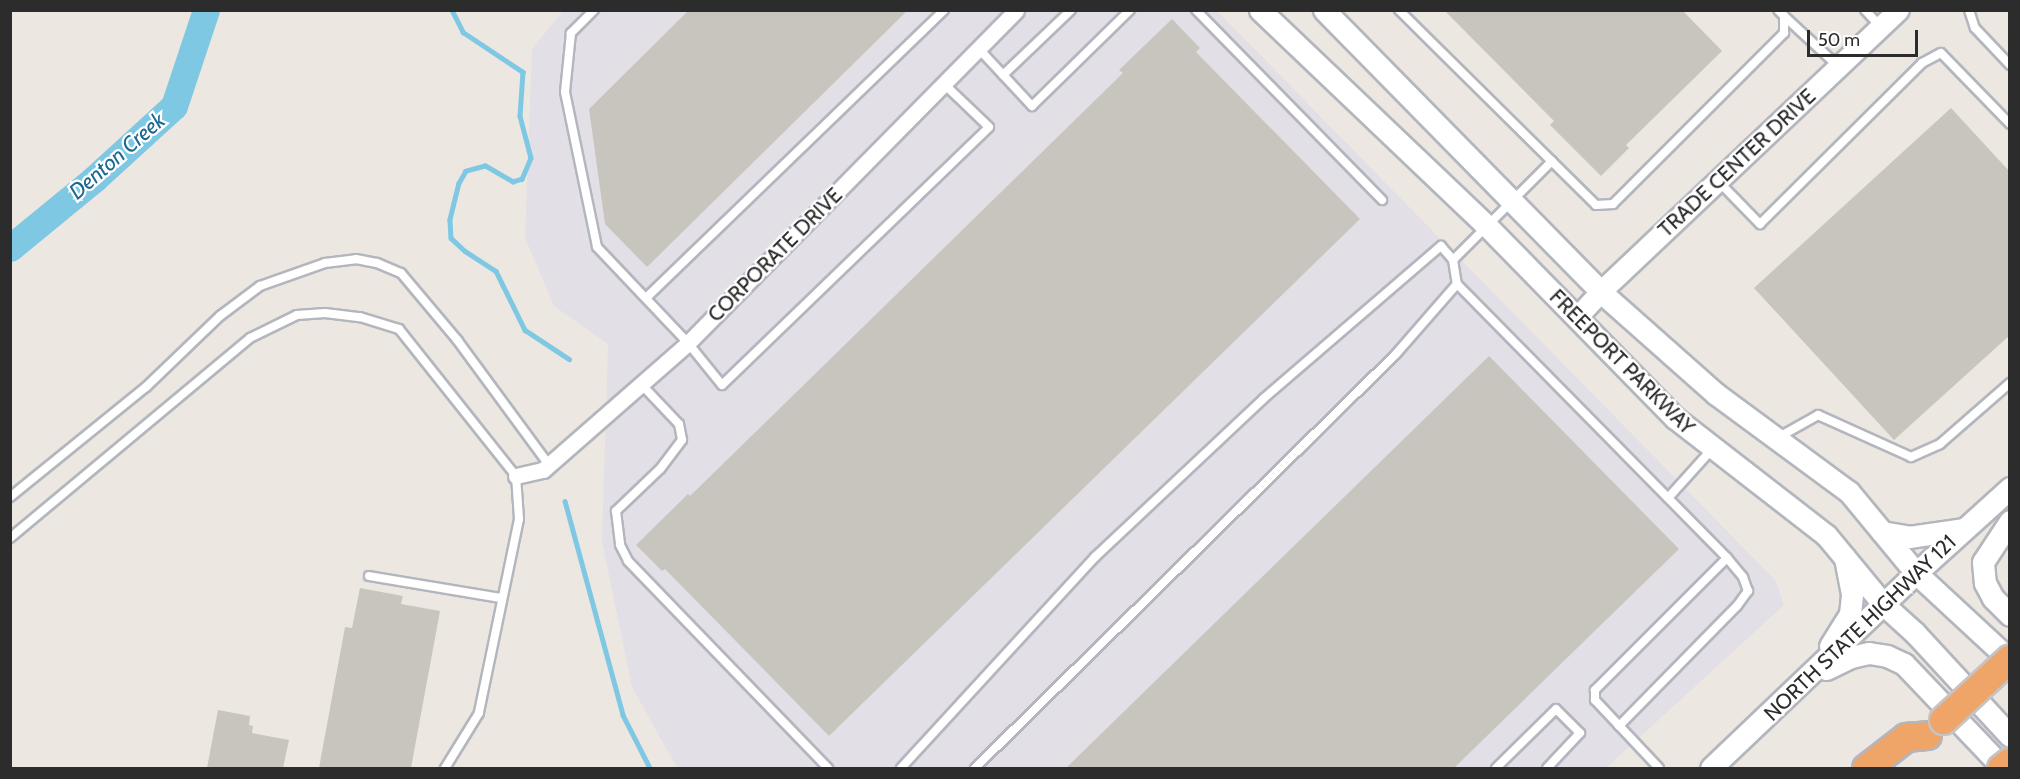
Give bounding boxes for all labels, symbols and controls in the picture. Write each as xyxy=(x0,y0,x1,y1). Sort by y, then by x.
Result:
scale bar xyxy=(1810,18,1921,56)
text: 50 m xyxy=(1818,29,1860,51)
street label: TRADE CENTER DRIVE xyxy=(1653,84,1821,242)
water label: Denton Creek xyxy=(64,107,170,205)
street label: CORPORATE DRIVE xyxy=(703,183,847,327)
street label: FREEPORT PARKWAY xyxy=(1544,284,1700,440)
street label: NORTH STATE HIGHWAY 121 xyxy=(1759,530,1961,726)

